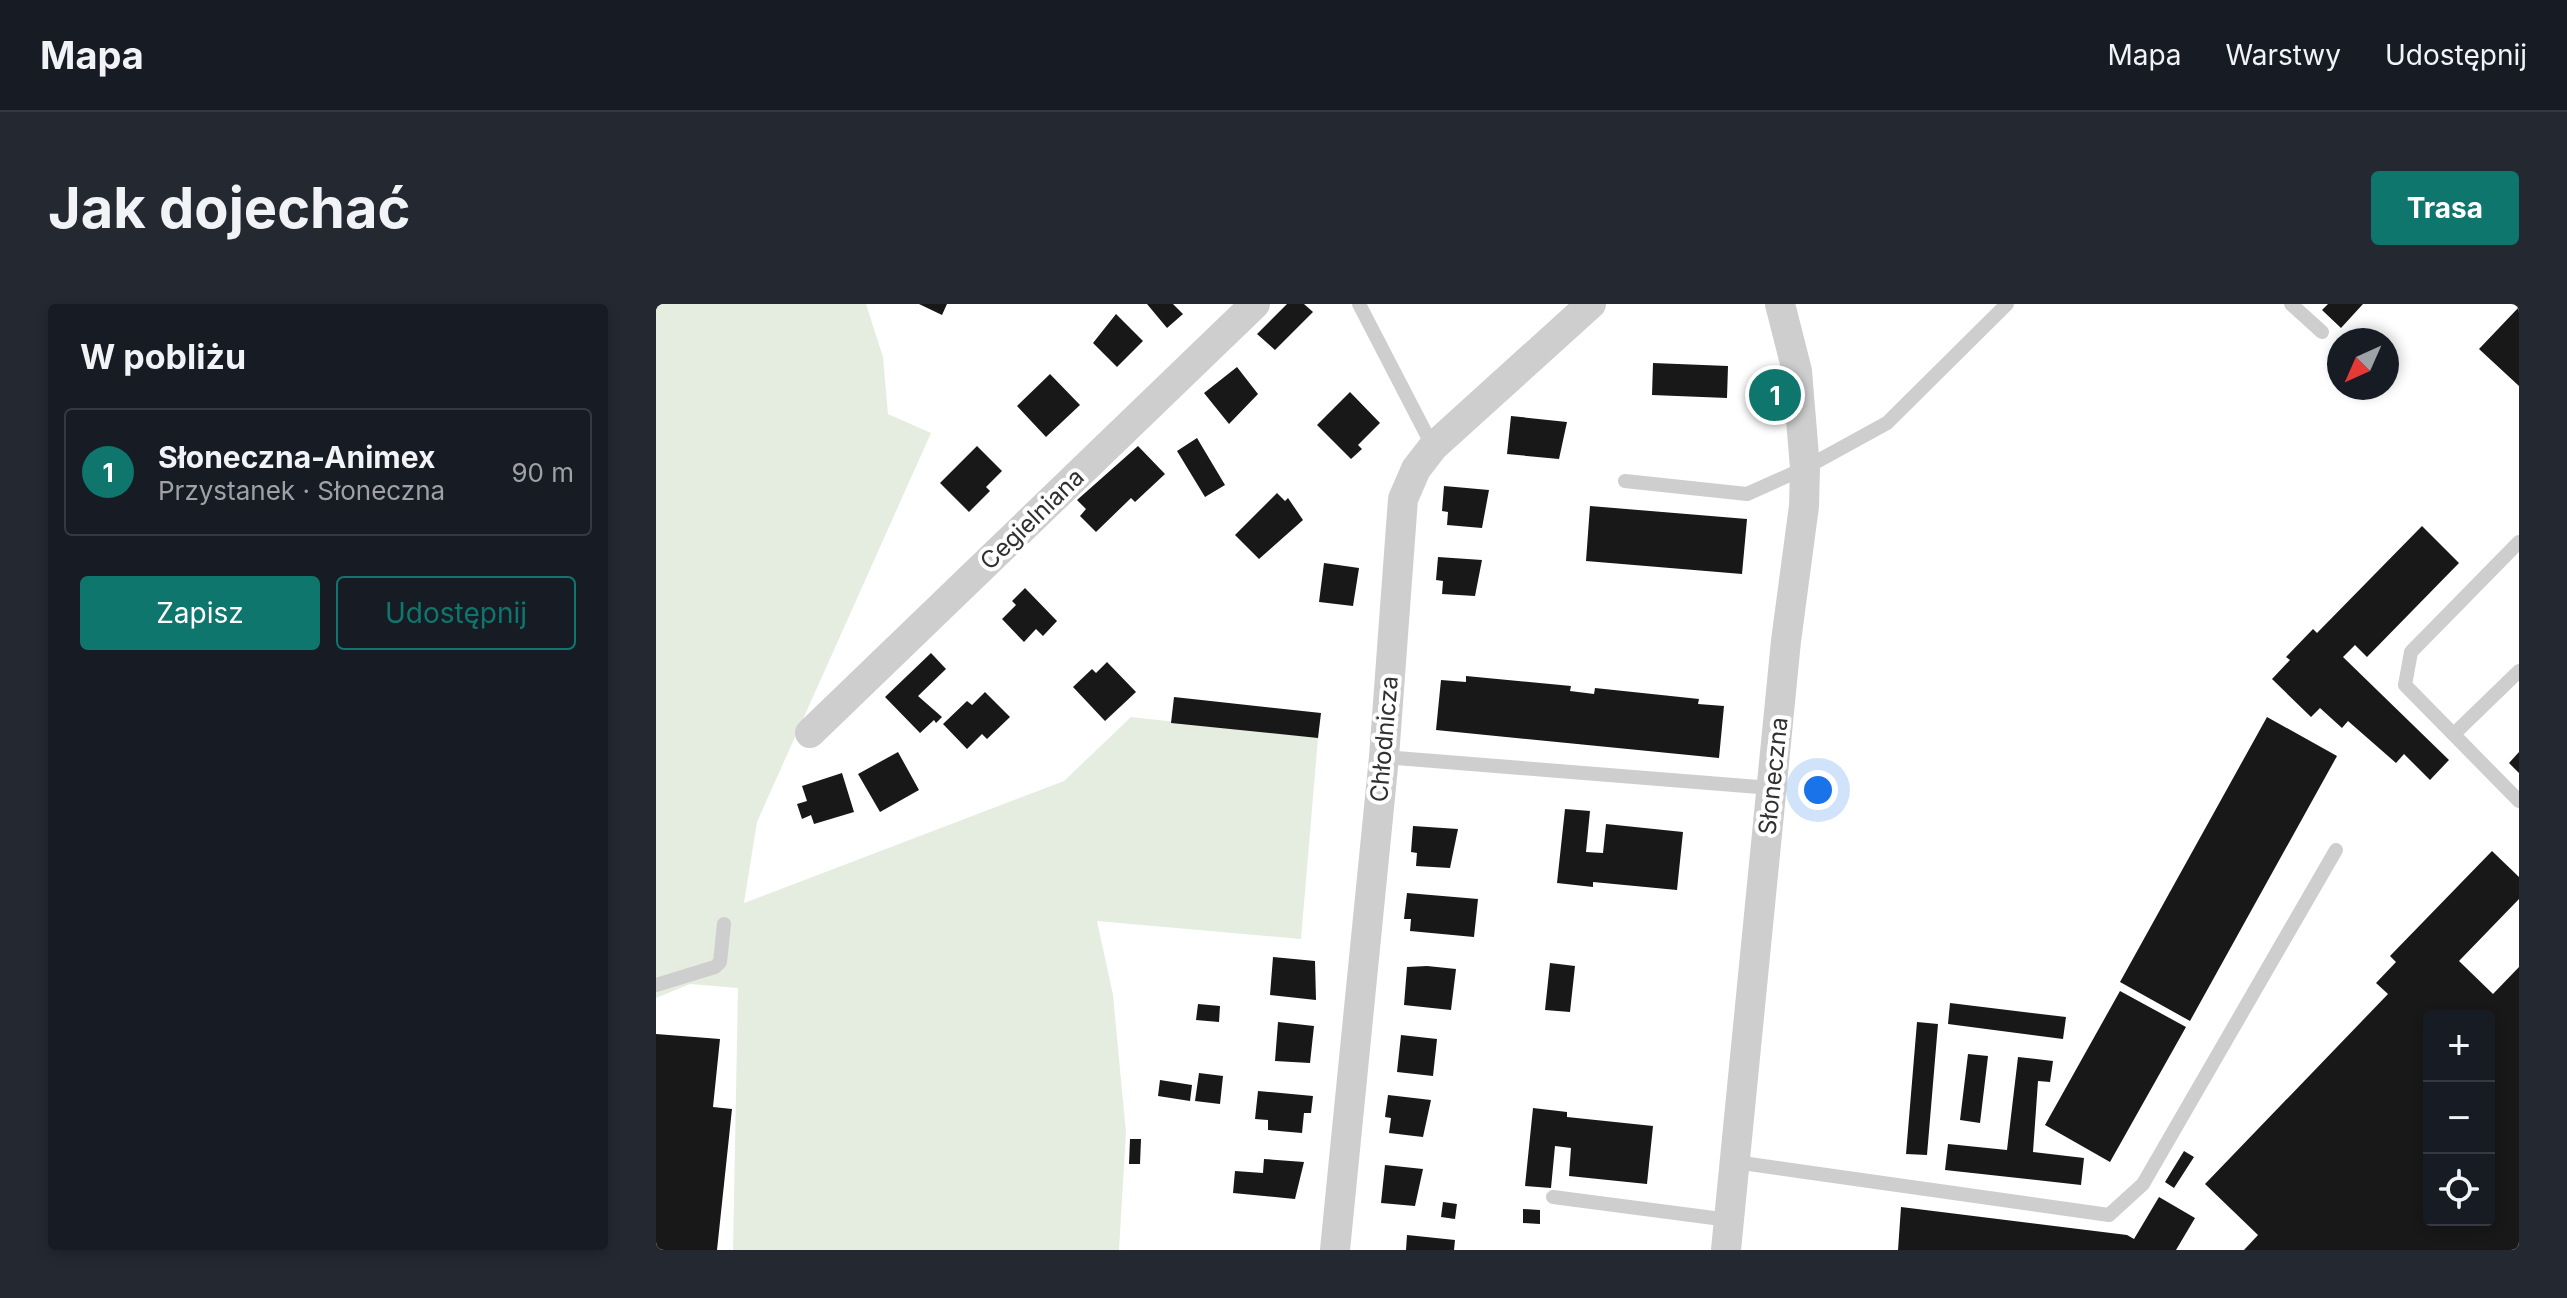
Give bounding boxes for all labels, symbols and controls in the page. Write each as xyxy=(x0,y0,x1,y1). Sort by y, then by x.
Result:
text: Mapa xyxy=(40,32,144,78)
text: Mapa xyxy=(2107,38,2182,72)
text: Warstwy xyxy=(2226,38,2341,72)
text: Udostępnij xyxy=(2385,38,2527,72)
button: Trasa xyxy=(2371,171,2519,245)
text: Jak dojechać xyxy=(48,174,410,242)
north arrow xyxy=(2327,328,2399,400)
text: W pobliżu xyxy=(80,336,246,377)
pin: 1 xyxy=(1749,365,1801,425)
text: Słoneczna-Animex xyxy=(158,439,435,475)
text: 1 xyxy=(102,457,114,488)
text: 90 m xyxy=(511,457,574,488)
street label: Cegielniana xyxy=(974,462,1090,576)
text: Przystanek · Słoneczna xyxy=(158,475,445,506)
button: Zapisz xyxy=(80,576,320,650)
button: Udostępnij xyxy=(336,576,576,650)
street label: Chłodnicza xyxy=(1364,675,1404,803)
street label: Słoneczna xyxy=(1752,716,1794,836)
your location xyxy=(1798,770,1838,810)
map controls xyxy=(2423,1010,2495,1226)
button: + xyxy=(2423,1010,2495,1082)
button: − xyxy=(2423,1082,2495,1154)
button: locate xyxy=(2423,1154,2495,1226)

